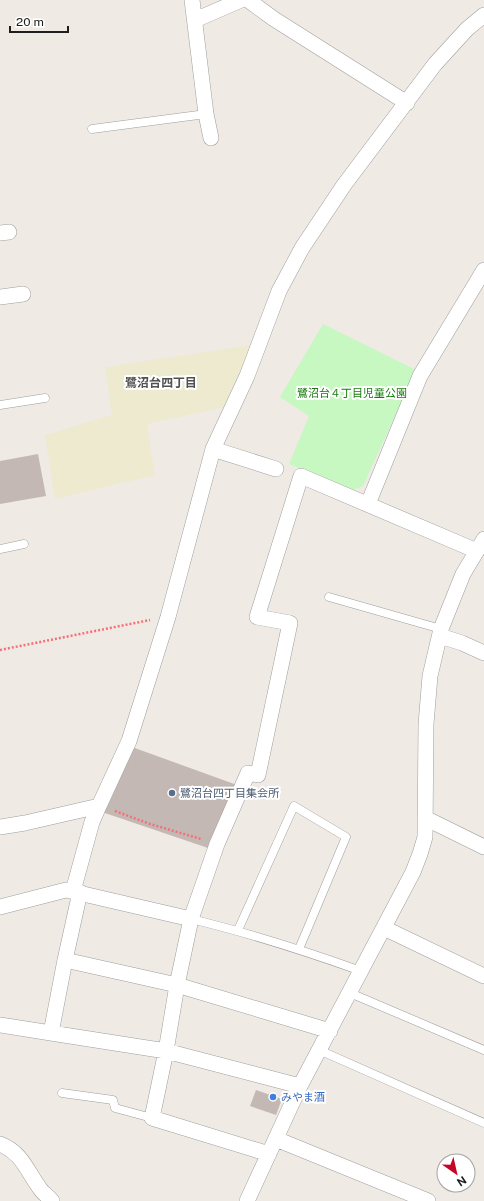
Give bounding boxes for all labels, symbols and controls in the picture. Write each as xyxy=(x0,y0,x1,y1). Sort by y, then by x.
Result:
scale bar xyxy=(10,8,68,34)
text: 20 m xyxy=(16,15,44,29)
district label: 鷺沼台四丁目 xyxy=(125,376,197,390)
park label: 鷺沼台４丁目児童公園 xyxy=(297,387,407,399)
place label: 鷺沼台四丁目集会所 xyxy=(180,787,280,799)
marker: 鷺沼台四丁目集会所 xyxy=(167,788,177,798)
place label: みやま酒 xyxy=(281,1091,325,1103)
marker: みやま酒 xyxy=(268,1092,278,1102)
north arrow xyxy=(436,1153,476,1193)
text: N xyxy=(455,1174,469,1189)

